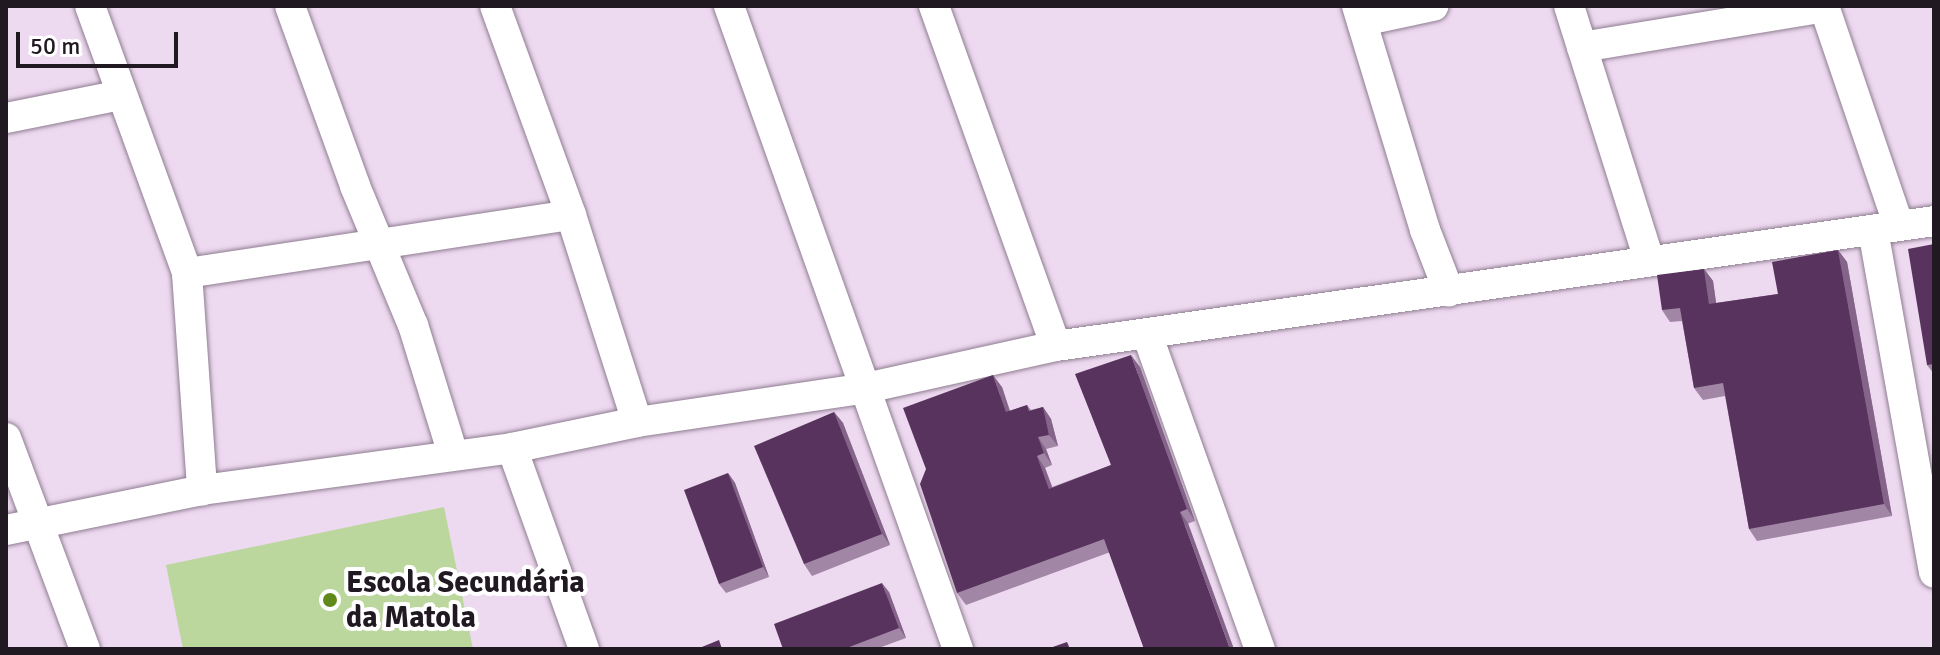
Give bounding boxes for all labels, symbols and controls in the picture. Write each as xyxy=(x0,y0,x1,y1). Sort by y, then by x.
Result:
scale bar xyxy=(20,16,182,66)
text: 50 m xyxy=(30,31,80,61)
place label: Escola Secundária da Matola xyxy=(346,565,585,636)
marker: Escola Secundária da Matola xyxy=(321,591,339,609)

